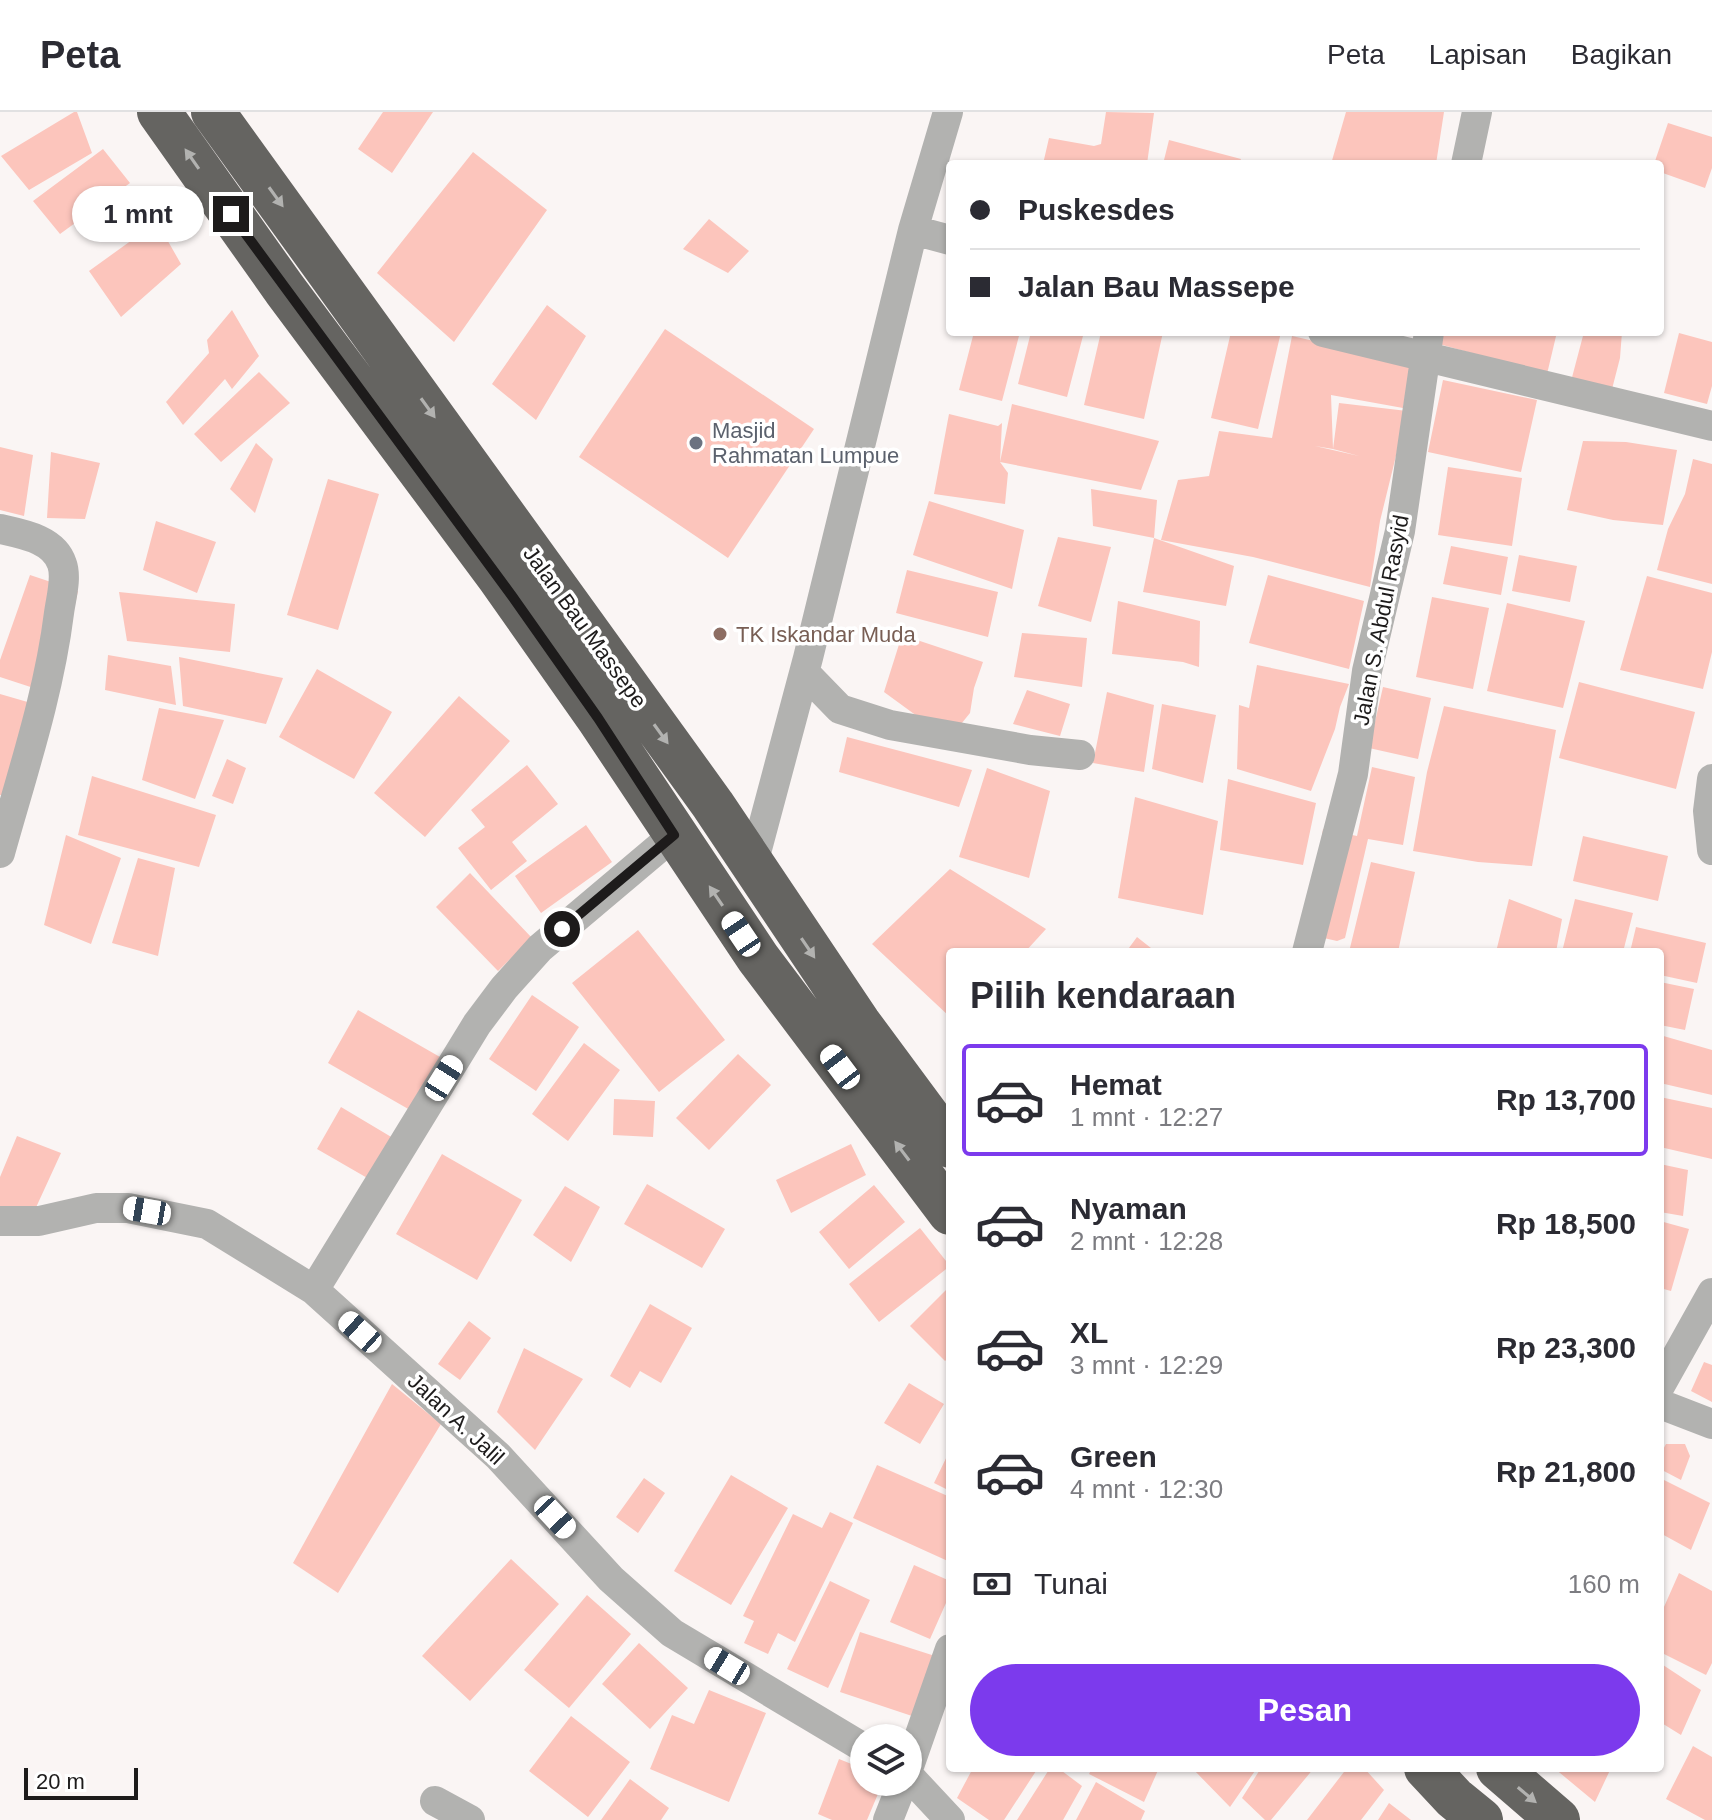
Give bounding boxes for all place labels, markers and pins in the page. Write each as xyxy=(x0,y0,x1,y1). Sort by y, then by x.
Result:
place label: Masjid Rahmatan Lumpue xyxy=(712,418,899,468)
marker: Masjid Rahmatan Lumpue xyxy=(687,434,705,452)
place label: TK Iskandar Muda xyxy=(736,622,917,647)
marker: TK Iskandar Muda xyxy=(711,625,729,643)

